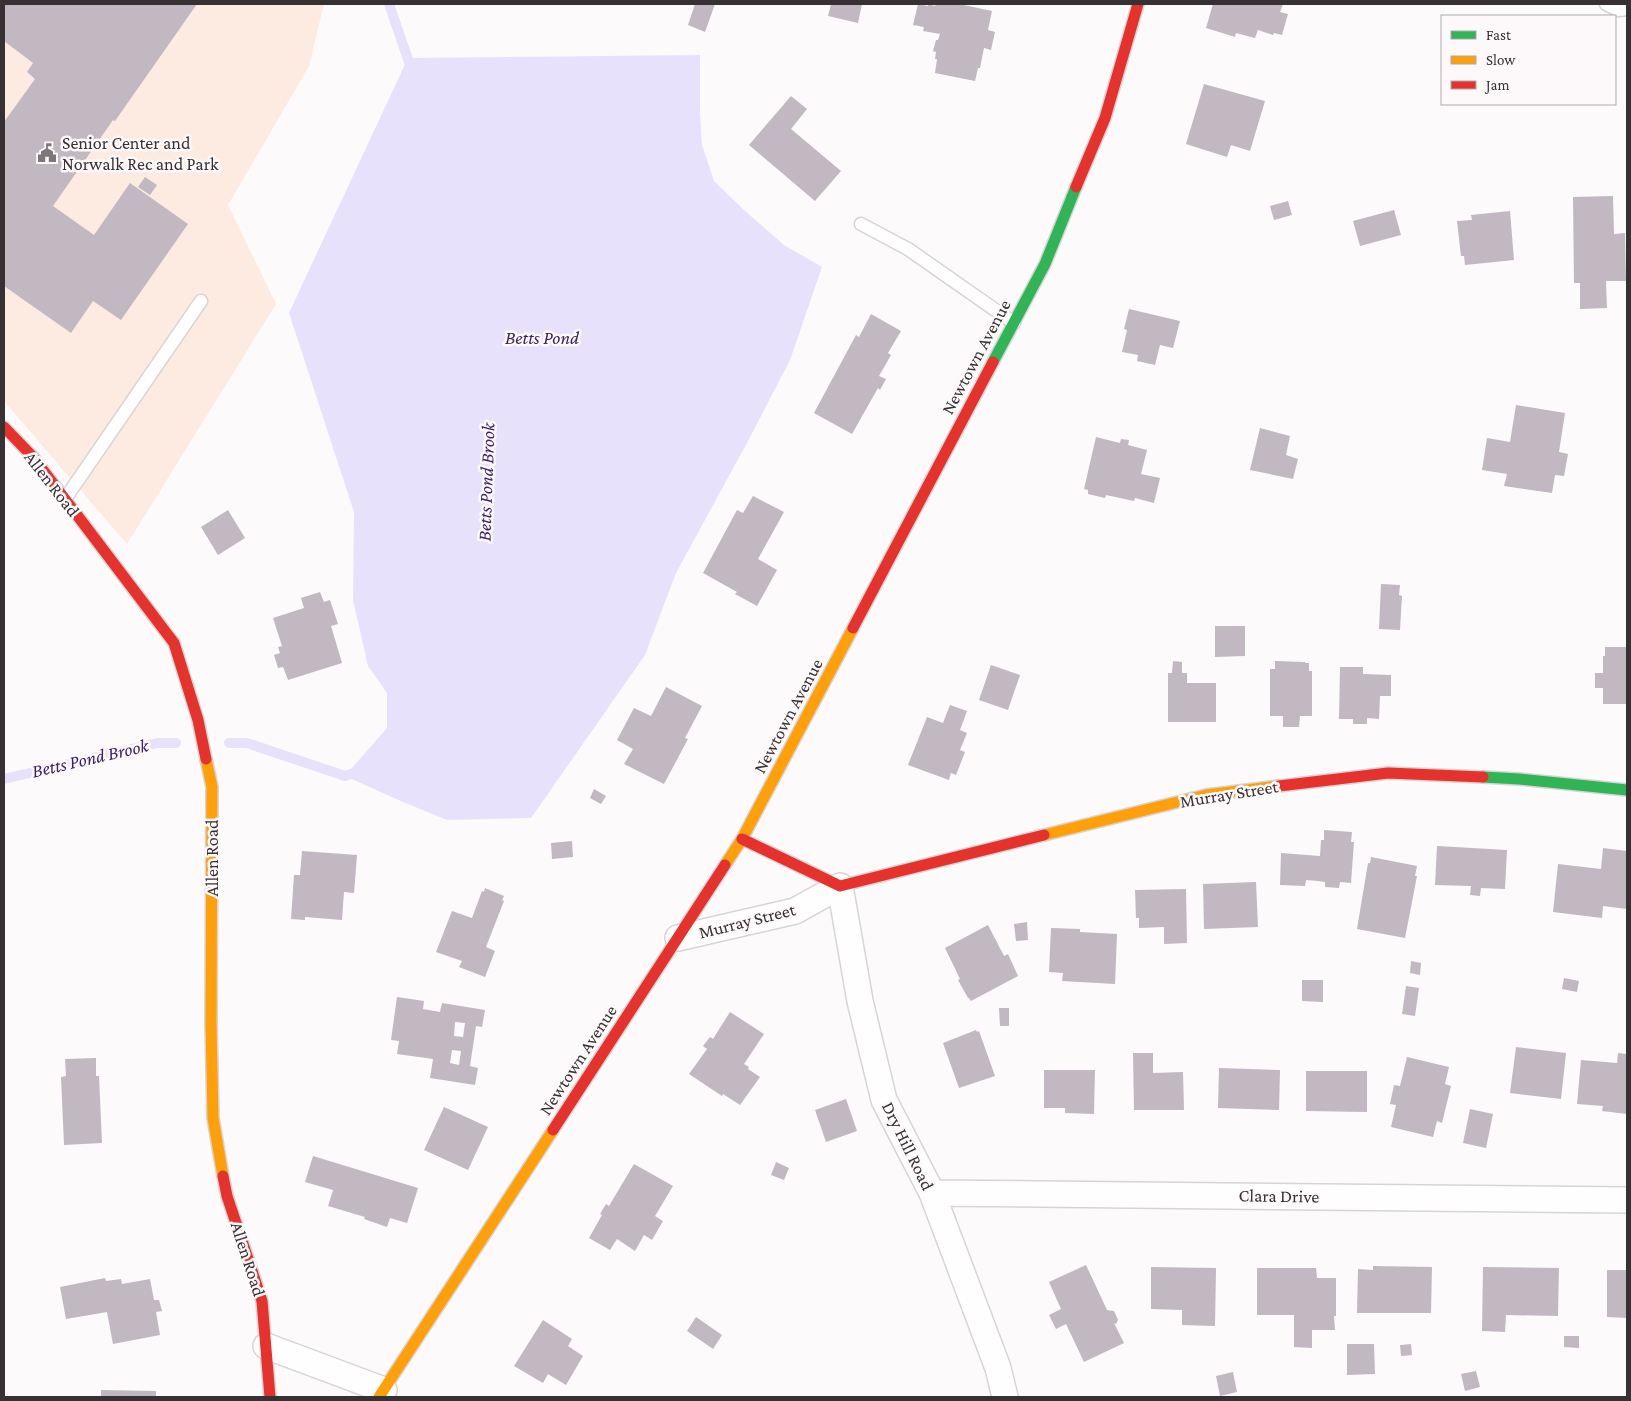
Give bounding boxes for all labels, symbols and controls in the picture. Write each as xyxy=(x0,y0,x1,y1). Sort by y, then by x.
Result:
legend xyxy=(1441,15,1616,105)
text: Fast xyxy=(1486,27,1512,43)
text: Slow xyxy=(1486,52,1516,68)
text: Jam xyxy=(1484,77,1509,94)
place label: Senior Center and Norwalk Rec and Park xyxy=(62,133,219,174)
public building icon: Senior Center and Norwalk Rec and Park xyxy=(36,142,58,164)
street label: Newtown Avenue xyxy=(937,296,1015,418)
water label: Betts Pond xyxy=(505,327,580,348)
water label: Betts Pond Brook xyxy=(473,422,499,542)
street label: Allen Road xyxy=(20,447,84,521)
street label: Newtown Avenue xyxy=(749,655,827,777)
water label: Betts Pond Brook xyxy=(30,734,151,782)
street label: Murray Street xyxy=(1179,776,1280,812)
street label: Allen Road xyxy=(202,819,222,897)
street label: Murray Street xyxy=(697,899,798,943)
street label: Newtown Avenue xyxy=(535,1001,621,1119)
street label: Dry Hill Road xyxy=(878,1098,938,1194)
street label: Clara Drive xyxy=(1239,1185,1320,1207)
street label: Allen Road xyxy=(227,1219,270,1299)

